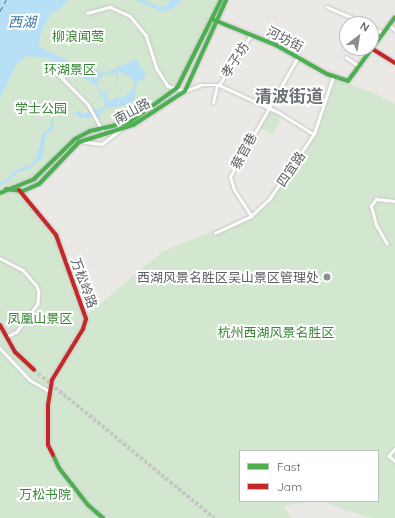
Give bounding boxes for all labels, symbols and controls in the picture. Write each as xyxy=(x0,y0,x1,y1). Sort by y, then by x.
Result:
water label: 西湖 xyxy=(8,14,36,30)
north arrow xyxy=(339,16,379,56)
text: N xyxy=(358,18,372,35)
street label: 河坊街 xyxy=(264,23,306,55)
park label: 柳浪闻莺 xyxy=(52,28,104,44)
street label: 孝子坊 xyxy=(218,39,252,81)
park label: 环湖景区 xyxy=(44,61,96,77)
district label: 清波街道 xyxy=(255,86,323,106)
street label: 南山路 xyxy=(111,95,153,127)
park label: 学士公园 xyxy=(15,100,67,116)
street label: 蔡官巷 xyxy=(228,130,260,172)
street label: 四宜路 xyxy=(274,148,308,190)
street label: 万松岭路 xyxy=(68,256,100,310)
place label: 西湖风景名胜区吴山景区管理处 xyxy=(137,269,319,285)
marker: 西湖风景名胜区吴山景区管理处 xyxy=(322,272,332,282)
park label: 凤凰山景区 xyxy=(8,310,72,326)
park label: 杭州西湖风景名胜区 xyxy=(218,324,334,340)
legend xyxy=(239,450,379,502)
text: Fast xyxy=(277,459,301,474)
text: Jam xyxy=(277,479,302,494)
park label: 万松书院 xyxy=(19,486,71,502)

